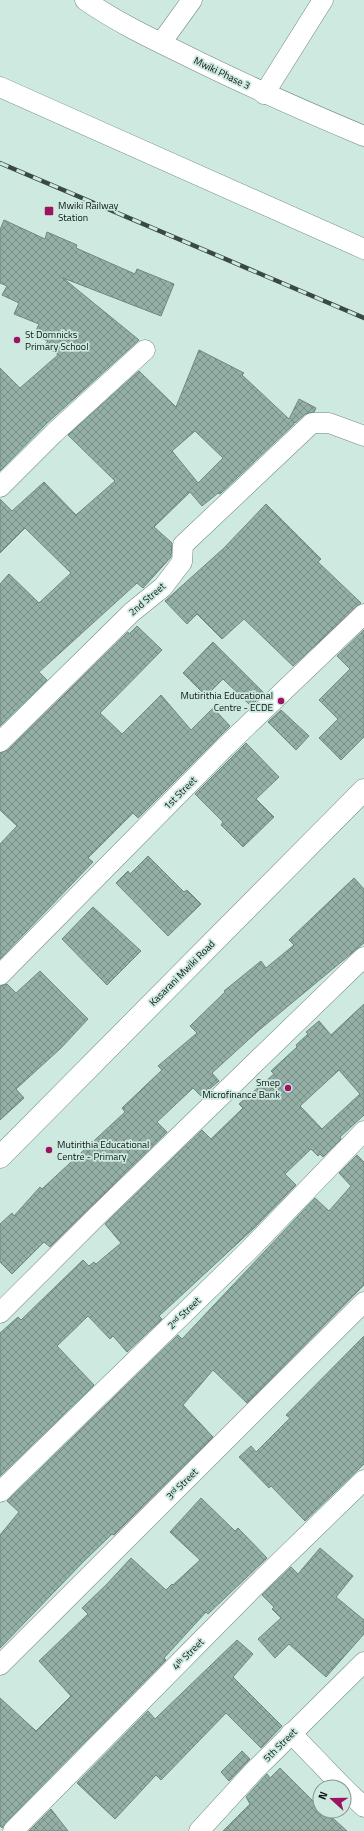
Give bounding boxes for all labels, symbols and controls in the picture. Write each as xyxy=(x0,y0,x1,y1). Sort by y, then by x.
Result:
street label: Mwiki Phase 3 xyxy=(191,53,253,93)
place label: Mwiki Railway Station xyxy=(58,198,119,225)
marker: Mwiki Railway Station xyxy=(43,205,55,217)
place label: St Domnicks Primary School xyxy=(25,327,88,354)
marker: St Domnicks Primary School xyxy=(12,335,22,345)
street label: 2nd Street xyxy=(125,579,169,619)
place label: Mutirithia Educational Centre - ECDE xyxy=(181,688,273,715)
marker: Mutirithia Educational Centre - ECDE xyxy=(276,696,286,706)
street label: 1st Street xyxy=(160,773,200,813)
street label: Kasarani Mwiki Road xyxy=(146,937,218,1009)
place label: Smep Microfinance Bank xyxy=(202,1075,280,1102)
marker: Smep Microfinance Bank xyxy=(283,1083,293,1093)
place label: Mutirithia Educational Centre - Primary xyxy=(57,1137,149,1164)
marker: Mutirithia Educational Centre - Primary xyxy=(44,1145,54,1155)
street label: 2ⁿᵈ Street xyxy=(164,1293,204,1333)
street label: 3ʳᵈ Street xyxy=(163,1464,202,1503)
street label: 4ᵗʰ Street xyxy=(169,1634,208,1673)
street label: 5th Street xyxy=(260,1724,301,1765)
north arrow xyxy=(312,1779,352,1819)
text: N xyxy=(314,1789,331,1802)

